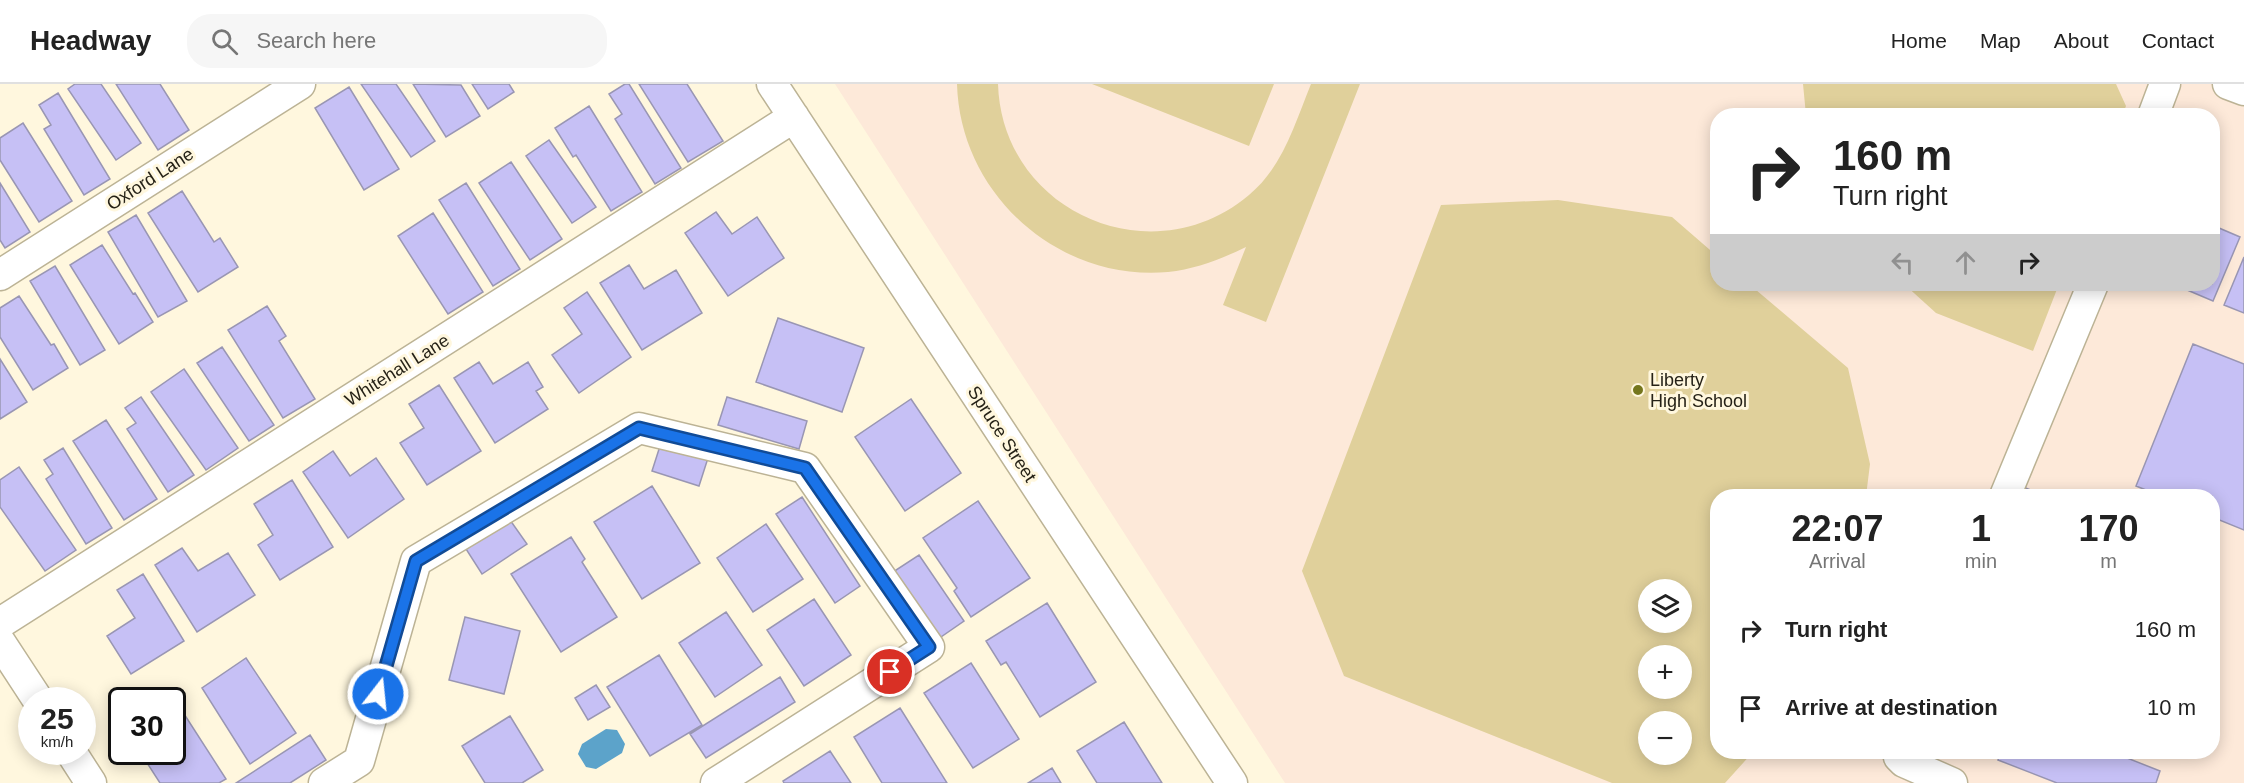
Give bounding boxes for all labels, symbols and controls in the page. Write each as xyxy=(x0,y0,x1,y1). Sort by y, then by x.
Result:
search box xyxy=(187,14,607,68)
text: Headway xyxy=(30,25,151,56)
icon: search xyxy=(208,25,241,58)
text: Search here xyxy=(256,28,376,53)
text: Home xyxy=(1891,29,1947,52)
text: Map xyxy=(1980,29,2021,52)
text: About xyxy=(2054,29,2109,52)
text: Contact xyxy=(2142,29,2214,52)
icon: right xyxy=(1734,132,1812,210)
text: 160 m xyxy=(1833,132,1952,179)
street label: Oxford Lane xyxy=(103,144,197,214)
text: Turn right xyxy=(1833,181,1948,211)
icon: left xyxy=(1886,246,1919,279)
icon: ahead xyxy=(1949,246,1982,279)
icon: right xyxy=(2012,246,2045,279)
street label: Whitehall Lane xyxy=(341,330,453,410)
place label: Liberty High School xyxy=(1650,370,1747,411)
street label: Spruce Street xyxy=(964,382,1040,486)
marker: Liberty High School xyxy=(1631,383,1645,397)
text: 22:07 xyxy=(1791,508,1883,549)
text: 1 xyxy=(1971,508,1991,549)
text: 170 xyxy=(2078,508,2139,549)
text: Arrival xyxy=(1809,550,1866,572)
text: min xyxy=(1965,550,1997,572)
text: m xyxy=(2100,550,2117,572)
map controls xyxy=(1638,579,1692,765)
button: layers xyxy=(1638,579,1692,633)
icon: right xyxy=(1734,614,1767,647)
text: Turn right xyxy=(1785,617,1887,642)
text: 160 m xyxy=(2135,617,2196,642)
button: + xyxy=(1638,645,1692,699)
pin xyxy=(864,646,915,697)
icon: arrive xyxy=(873,655,906,688)
position arrow xyxy=(346,662,410,726)
speed limit sign: 30 xyxy=(108,687,186,765)
icon: arrive xyxy=(1734,692,1767,725)
text: Arrive at destination xyxy=(1785,695,1998,720)
text: 10 m xyxy=(2147,695,2196,720)
text: 25 xyxy=(40,702,74,735)
button: − xyxy=(1638,711,1692,765)
text: km/h xyxy=(41,733,73,750)

